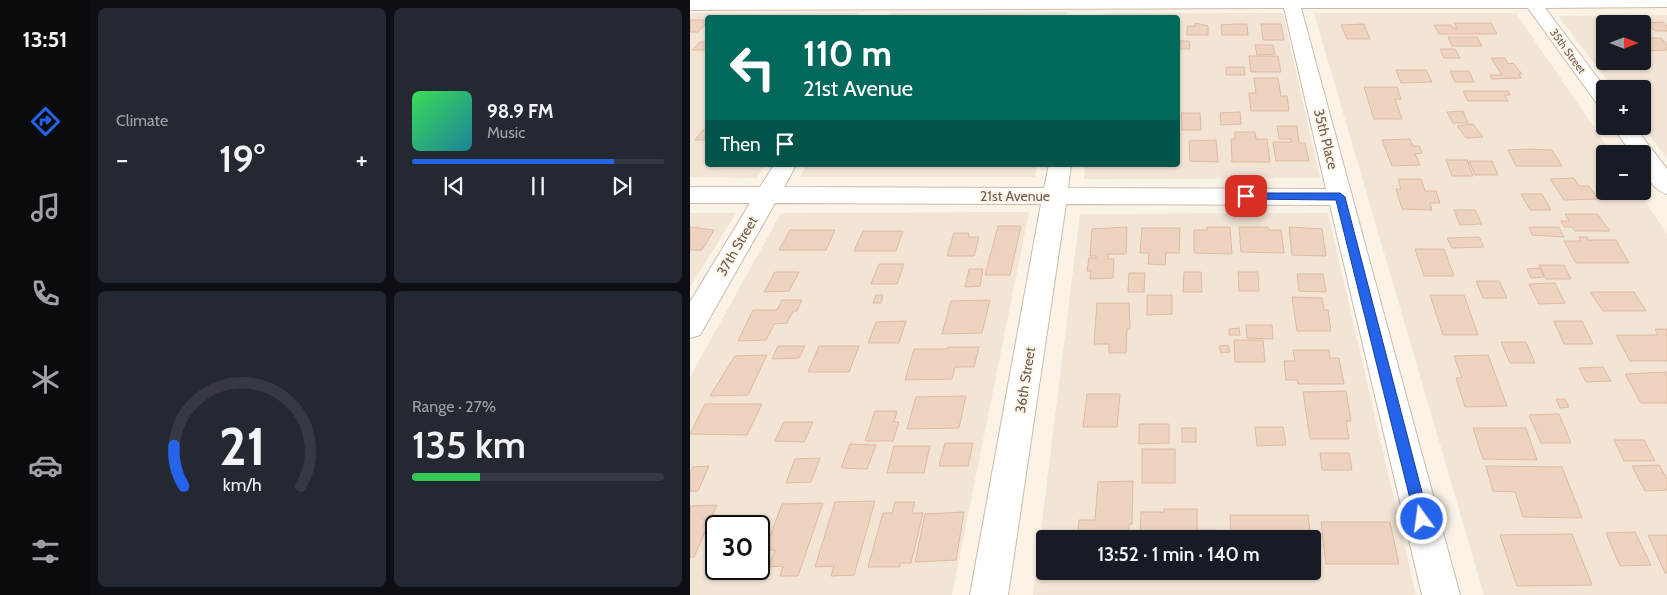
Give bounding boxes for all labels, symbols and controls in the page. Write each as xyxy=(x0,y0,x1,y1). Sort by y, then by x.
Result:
north arrow xyxy=(1596,15,1651,70)
map controls xyxy=(1596,15,1651,200)
text: 13:51 xyxy=(23,26,67,53)
street label: 35th Street xyxy=(1547,26,1589,77)
text: 110 m xyxy=(803,32,892,75)
icon: left xyxy=(720,35,785,100)
text: 21st Avenue xyxy=(803,75,913,102)
button: + xyxy=(1596,80,1651,135)
text: 98.9 FM xyxy=(487,100,554,123)
icon: directions xyxy=(28,104,63,139)
street label: 35th Place xyxy=(1310,107,1342,171)
text: Climate xyxy=(116,111,168,130)
text: Music xyxy=(487,123,525,142)
icon: arrive xyxy=(771,130,799,158)
text: Then xyxy=(720,133,761,156)
text: 19° xyxy=(219,135,265,182)
text: − xyxy=(116,142,128,176)
text: + xyxy=(356,142,368,176)
button: − xyxy=(1596,145,1651,200)
icon: previous xyxy=(440,172,468,200)
icon: pause xyxy=(524,172,552,200)
icon: next xyxy=(608,172,636,200)
pin xyxy=(1225,175,1267,217)
icon: arrive xyxy=(1232,182,1260,210)
street label: 21st Avenue xyxy=(980,187,1050,205)
icon: music xyxy=(28,190,63,225)
street label: 37th Street xyxy=(713,213,761,279)
icon: phone xyxy=(28,276,63,311)
street label: 36th Street xyxy=(1011,345,1039,414)
icon: climate xyxy=(28,362,63,397)
text: Range · 27% xyxy=(412,397,496,416)
text: 21 xyxy=(219,415,265,478)
text: 135 km xyxy=(412,421,526,468)
icon: car xyxy=(28,448,63,483)
text: km/h xyxy=(222,474,262,495)
position arrow xyxy=(1395,492,1447,544)
speed limit sign: 30 xyxy=(705,515,770,580)
icon: filters xyxy=(28,534,63,569)
text: 13:52 · 1 min · 140 m xyxy=(1097,543,1260,566)

